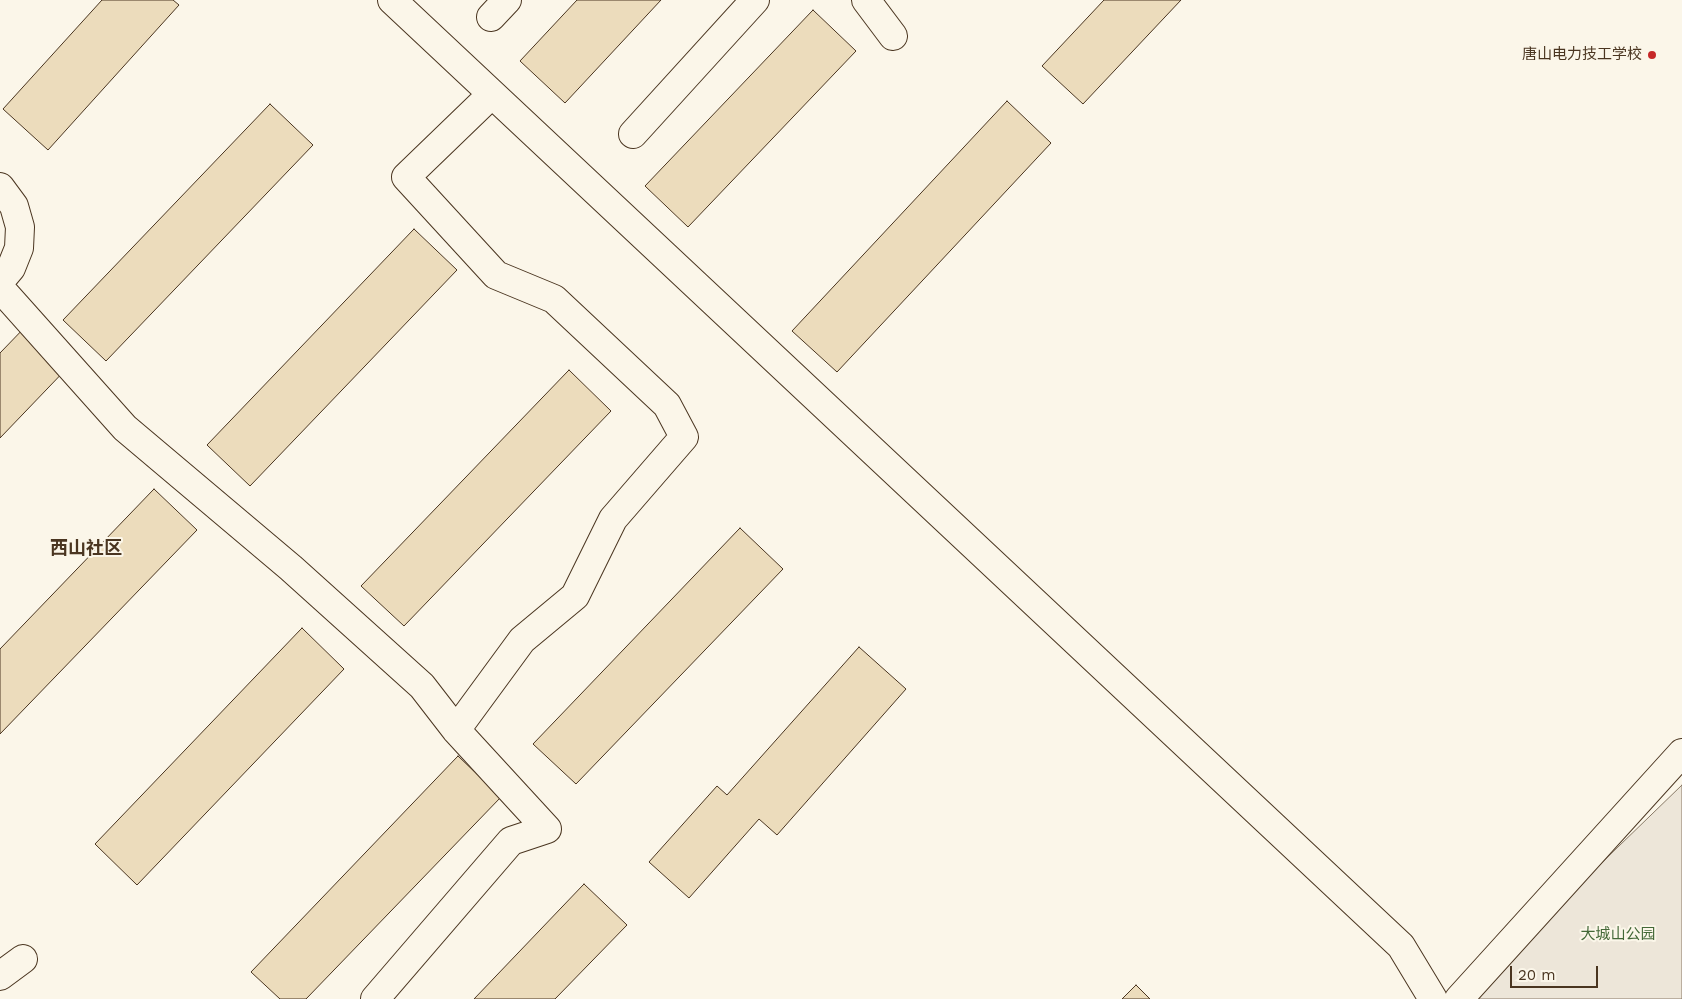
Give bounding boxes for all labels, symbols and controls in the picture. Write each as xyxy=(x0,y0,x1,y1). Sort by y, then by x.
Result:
place label: 唐山电力技工学校 xyxy=(1522,46,1642,64)
marker: 唐山电力技工学校 xyxy=(1646,49,1658,61)
district label: 西山社区 xyxy=(50,538,122,560)
park label: 大城山公园 xyxy=(1581,926,1655,944)
scale bar xyxy=(1512,956,1600,988)
text: 20 m xyxy=(1518,966,1556,984)

